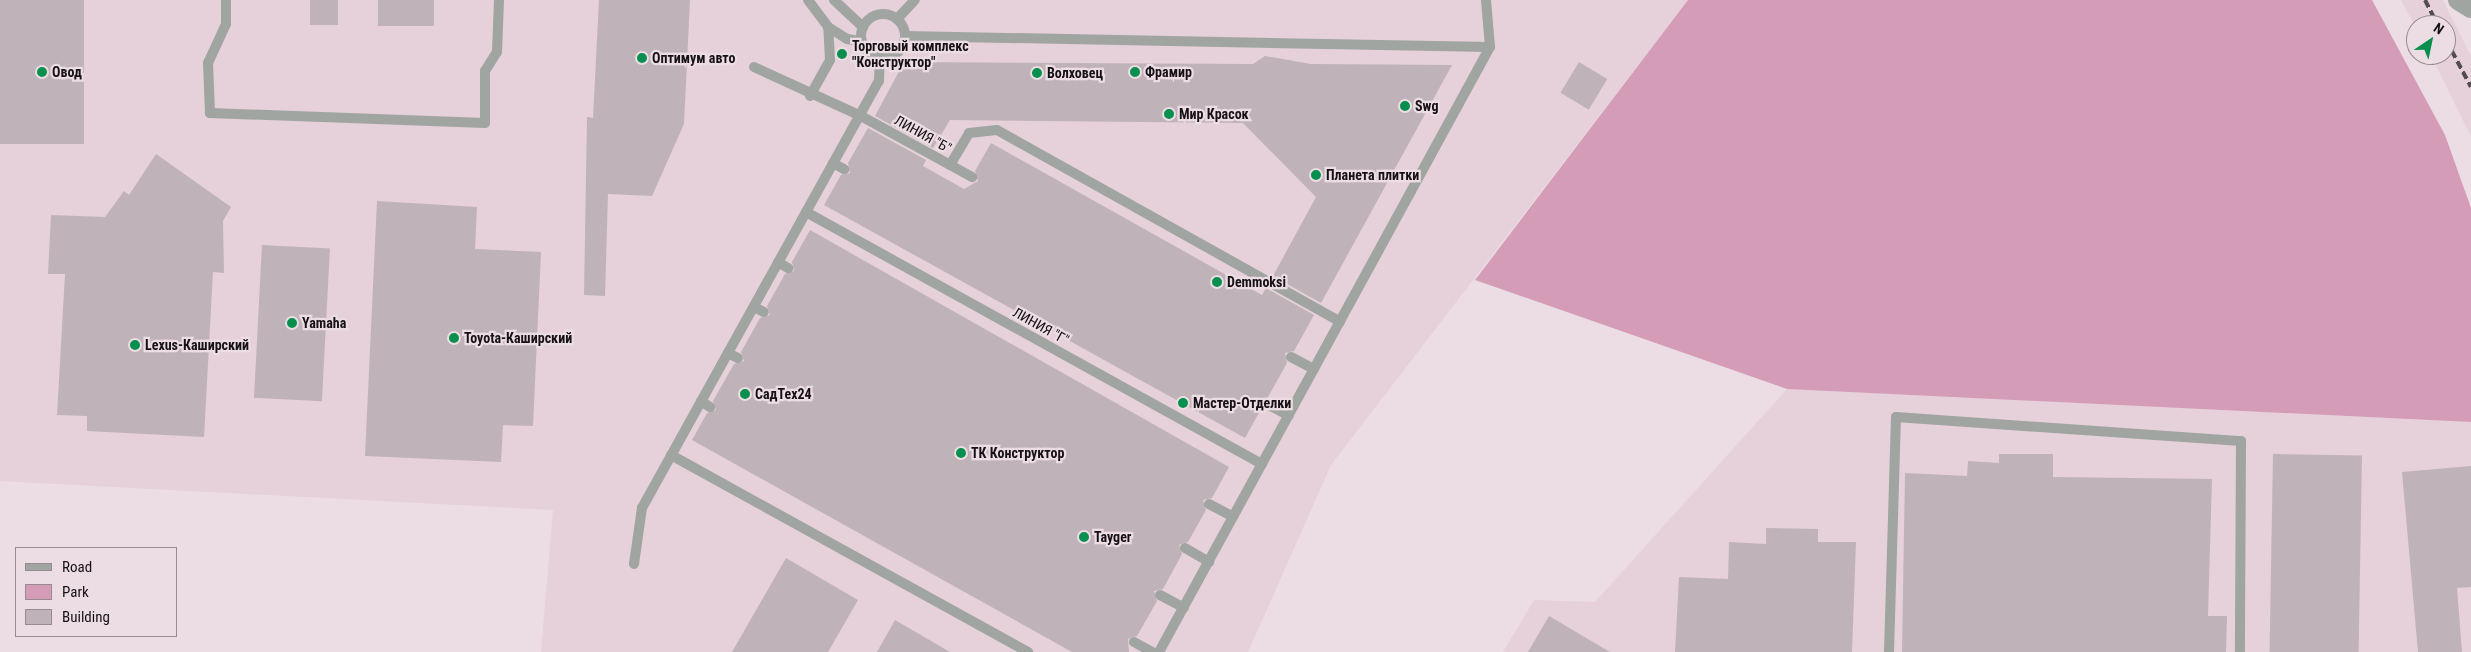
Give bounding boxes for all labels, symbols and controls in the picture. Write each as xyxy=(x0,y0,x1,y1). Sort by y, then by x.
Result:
north arrow xyxy=(2406,15,2456,65)
text: N xyxy=(2431,19,2447,37)
place label: Торговый комплекс "Конструктор" xyxy=(852,38,969,70)
marker: Торговый комплекс "Конструктор" xyxy=(836,48,848,60)
place label: Оптимум авто xyxy=(652,50,735,66)
marker: Оптимум авто xyxy=(636,52,648,64)
place label: Овод xyxy=(52,64,82,80)
place label: Фрамир xyxy=(1145,64,1192,80)
place label: Волховец xyxy=(1047,65,1103,81)
marker: Овод xyxy=(36,66,48,78)
marker: Фрамир xyxy=(1129,66,1141,78)
marker: Волховец xyxy=(1031,67,1043,79)
place label: Swg xyxy=(1415,98,1438,114)
marker: Swg xyxy=(1399,100,1411,112)
place label: Мир Красок xyxy=(1179,106,1249,122)
marker: Мир Красок xyxy=(1163,108,1175,120)
street label: ЛИНИЯ "Б" xyxy=(892,112,954,156)
place label: Планета плитки xyxy=(1326,167,1419,183)
marker: Планета плитки xyxy=(1310,169,1322,181)
place label: Demmoksi xyxy=(1227,274,1286,290)
marker: Demmoksi xyxy=(1211,276,1223,288)
street label: ЛИНИЯ "Г" xyxy=(1010,304,1072,348)
place label: Yamaha xyxy=(302,315,346,331)
marker: Yamaha xyxy=(286,317,298,329)
place label: Toyota-Каширский xyxy=(464,330,572,346)
marker: Toyota-Каширский xyxy=(448,332,460,344)
place label: Lexus-Каширский xyxy=(145,337,249,353)
marker: Lexus-Каширский xyxy=(129,339,141,351)
place label: СадТех24 xyxy=(755,386,812,402)
marker: СадТех24 xyxy=(739,388,751,400)
place label: Мастер-Отделки xyxy=(1193,395,1291,411)
marker: Мастер-Отделки xyxy=(1177,397,1189,409)
place label: ТК Конструктор xyxy=(971,445,1064,461)
marker: ТК Конструктор xyxy=(955,447,967,459)
place label: Tayger xyxy=(1094,529,1131,545)
marker: Tayger xyxy=(1078,531,1090,543)
legend xyxy=(15,547,178,637)
text: Road xyxy=(62,558,92,576)
text: Park xyxy=(62,583,89,601)
text: Building xyxy=(62,608,110,626)

